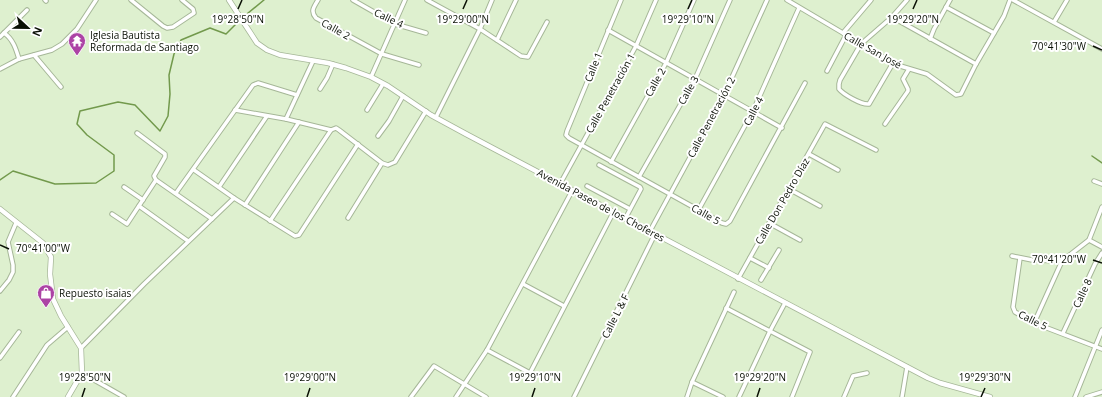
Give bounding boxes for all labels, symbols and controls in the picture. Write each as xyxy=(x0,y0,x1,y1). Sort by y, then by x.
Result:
street label: Calle 4 xyxy=(372,5,406,31)
north arrow xyxy=(8,8,48,48)
text: 19°28'50"N xyxy=(212,12,264,26)
text: 19°29'00"N xyxy=(437,12,489,26)
text: 19°29'10"N xyxy=(662,12,714,26)
text: 19°29'20"N xyxy=(887,12,939,26)
street label: Calle 2 xyxy=(319,15,353,43)
text: N xyxy=(29,25,46,39)
place label: Iglesia Bautista Reformada de Santiago xyxy=(90,28,199,54)
street label: Calle San José xyxy=(842,28,905,72)
temple icon: Iglesia Bautista Reformada de Santiago xyxy=(67,31,87,56)
text: 70°41'30"W xyxy=(1032,39,1087,53)
street label: Calle 1 xyxy=(581,50,605,84)
street label: Calle Penetración 1 xyxy=(582,50,638,136)
street label: Calle 2 xyxy=(641,65,669,99)
street label: Calle 3 xyxy=(674,73,702,107)
street label: Calle Penetración 2 xyxy=(684,74,738,160)
street label: Calle 4 xyxy=(740,94,766,128)
street label: Calle Don Pedro Díaz xyxy=(752,155,813,247)
street label: Avenida Paseo de los Choferes xyxy=(535,165,667,245)
street label: Calle 5 xyxy=(689,200,723,228)
text: 70°41'00"W xyxy=(16,241,71,255)
text: 70°41'20"W xyxy=(1032,252,1087,266)
street label: Calle 8 xyxy=(1069,276,1095,310)
shop icon: Repuesto isaias xyxy=(36,283,56,308)
place label: Repuesto isaias xyxy=(59,286,132,300)
street label: Calle L & F xyxy=(598,291,632,341)
street label: Calle 5 xyxy=(1016,307,1050,333)
text: 19°28'50"N xyxy=(59,370,111,384)
text: 19°29'00"N xyxy=(284,370,336,384)
text: 19°29'10"N xyxy=(509,370,561,384)
text: 19°29'20"N xyxy=(734,370,786,384)
text: 19°29'30"N xyxy=(959,370,1011,384)

